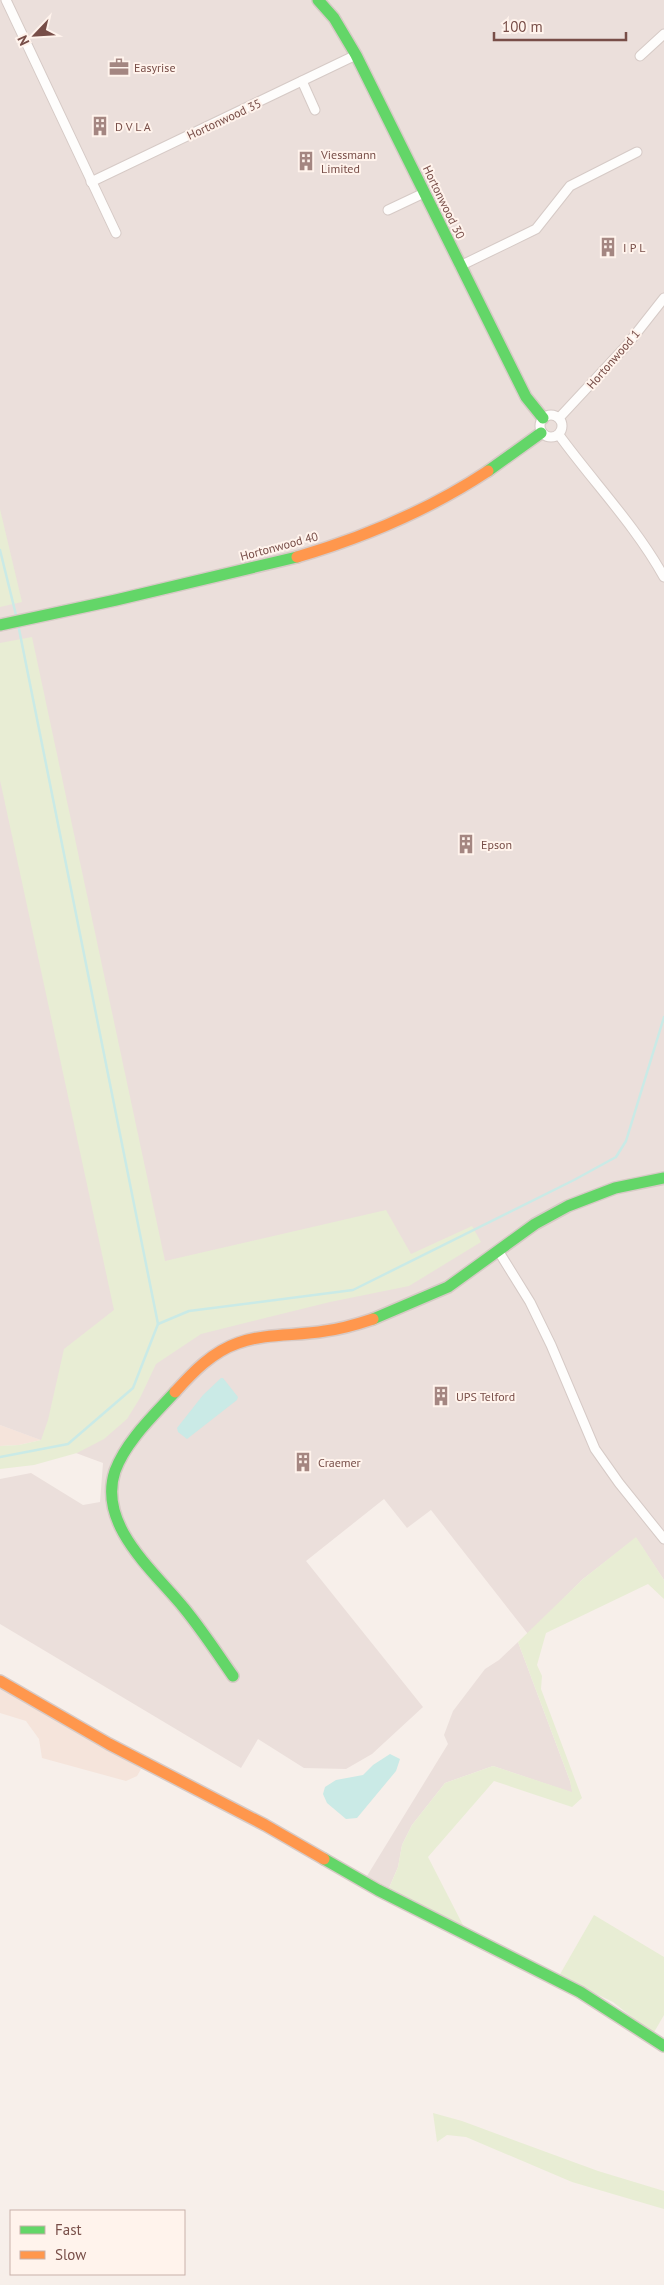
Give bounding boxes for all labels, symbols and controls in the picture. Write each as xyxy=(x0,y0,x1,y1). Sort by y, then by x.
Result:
north arrow xyxy=(10,10,60,60)
scale bar xyxy=(494,10,626,42)
text: 100 m xyxy=(502,17,543,36)
text: N xyxy=(13,33,33,48)
office icon: Easyrise xyxy=(108,56,130,78)
place label: Easyrise xyxy=(134,60,175,75)
street label: Hortonwood 35 xyxy=(185,95,263,143)
building icon: D V L A xyxy=(89,115,111,137)
place label: D V L A xyxy=(115,119,151,134)
place label: Viessmann Limited xyxy=(320,147,376,176)
building icon: Viessmann Limited xyxy=(295,150,317,172)
street label: Hortonwood 30 xyxy=(420,163,469,242)
building icon: I P L xyxy=(597,236,619,258)
place label: I P L xyxy=(623,240,645,255)
street label: Hortonwood 1 xyxy=(583,326,643,392)
street label: Hortonwood 40 xyxy=(238,528,320,564)
building icon: Epson xyxy=(455,833,477,855)
place label: Epson xyxy=(481,837,512,852)
building icon: UPS Telford xyxy=(430,1385,452,1407)
place label: UPS Telford xyxy=(456,1389,515,1404)
building icon: Craemer xyxy=(292,1451,314,1473)
place label: Craemer xyxy=(318,1455,361,1470)
legend xyxy=(10,2210,185,2275)
text: Fast xyxy=(55,2220,82,2239)
text: Slow xyxy=(55,2245,86,2264)

